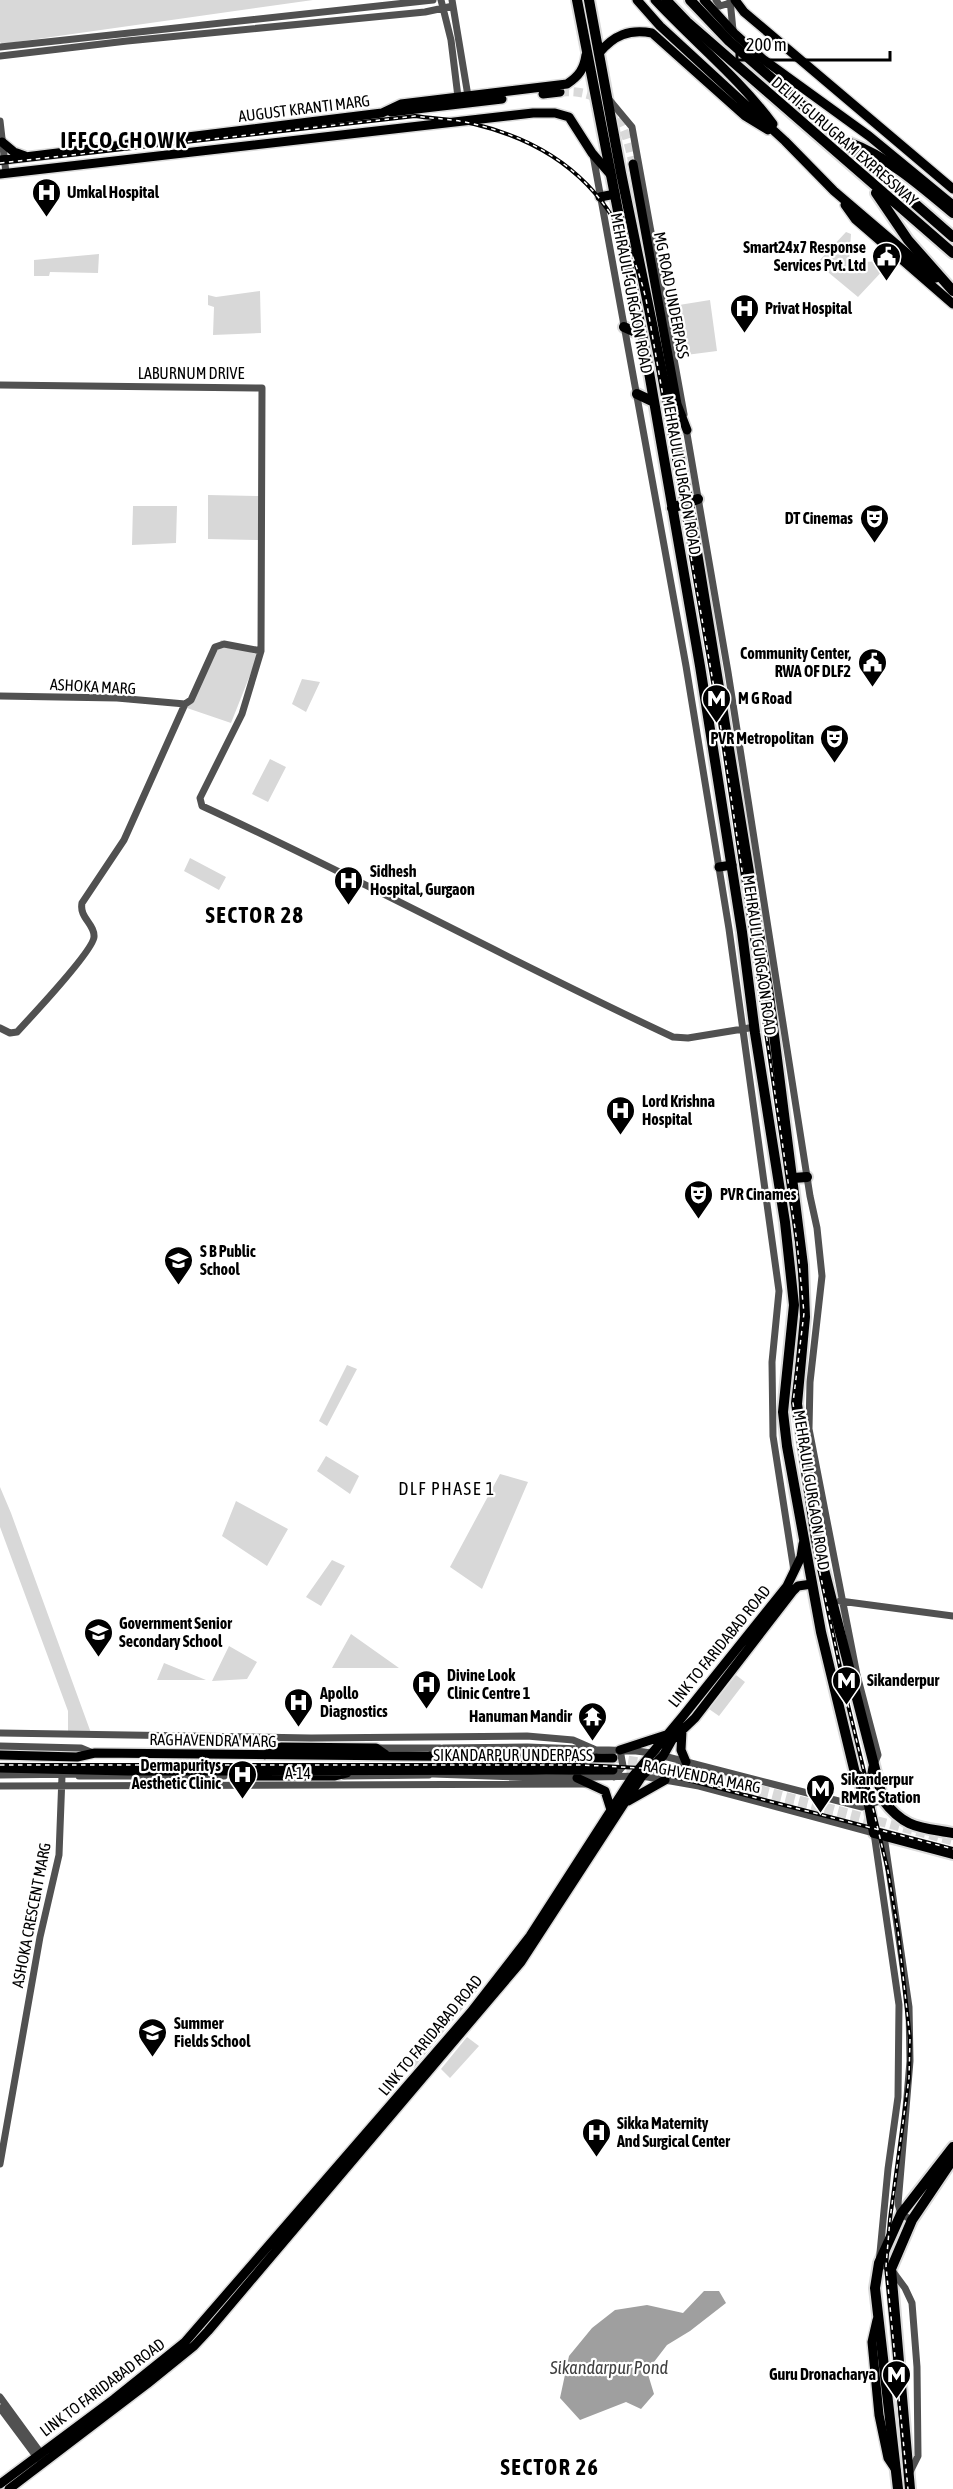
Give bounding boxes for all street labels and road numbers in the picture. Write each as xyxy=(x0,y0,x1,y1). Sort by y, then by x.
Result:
street label: DELHI-GURUGRAM EXPRESSWAY xyxy=(768,73,922,210)
street label: AUGUST KRANTI MARG xyxy=(237,91,371,125)
street label: MEHRAULI-GURGAON ROAD xyxy=(608,211,656,375)
street label: MG ROAD UNDERPASS xyxy=(651,230,693,360)
street label: LABURNUM DRIVE xyxy=(138,364,244,382)
street label: MEHRAULI GURGAON ROAD xyxy=(659,394,705,556)
street label: ASHOKA MARG xyxy=(50,675,136,697)
street label: MEHRAULI GURGAON ROAD xyxy=(740,874,780,1036)
street label: MEHRAULI GURGAON ROAD xyxy=(790,1409,834,1571)
street label: LINK TO FARIDABAD ROAD xyxy=(664,1581,774,1710)
street label: RAGHAVENDRA MARG xyxy=(149,1730,277,1750)
street label: SIKANDARPUR UNDERPASS xyxy=(433,1746,593,1764)
street label: RAGHVENDRA MARG xyxy=(642,1756,762,1796)
street label: A-14 xyxy=(285,1764,311,1782)
street label: ASHOKA CRESCENT MARG xyxy=(8,1841,54,1989)
street label: LINK TO FARIDABAD ROAD xyxy=(374,1971,486,2099)
street label: LINK TO FARIDABAD ROAD xyxy=(36,2334,168,2440)

